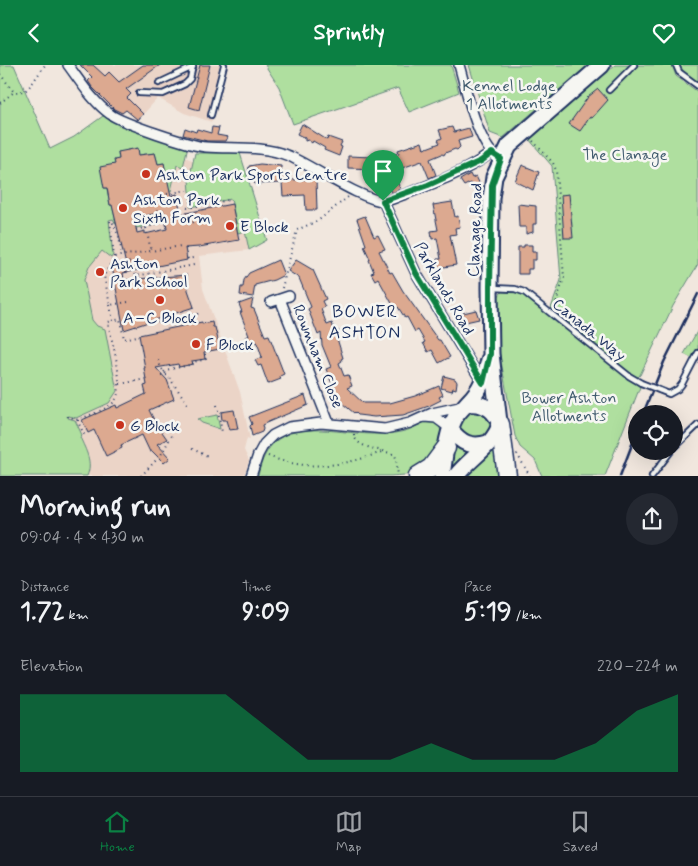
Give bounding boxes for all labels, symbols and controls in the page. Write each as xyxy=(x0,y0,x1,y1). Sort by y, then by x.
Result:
icon: back xyxy=(20,19,48,47)
text: Sprintly xyxy=(313,19,385,47)
icon: heart xyxy=(650,19,678,47)
park label: Kennel Lodge 1 Allotments xyxy=(462,76,556,115)
park label: The Clanage xyxy=(583,145,668,167)
pin xyxy=(362,150,404,201)
icon: arrive xyxy=(369,157,397,185)
place label: Ashton Park Sports Centre xyxy=(156,165,347,186)
marker: Ashton Park Sports Centre xyxy=(140,168,152,180)
street label: Clanage Road xyxy=(463,183,488,277)
place label: Ashton Park Sixth Form xyxy=(133,190,220,229)
marker: Ashton Park Sixth Form xyxy=(117,202,129,214)
place label: E Block xyxy=(240,217,289,238)
marker: E Block xyxy=(224,220,236,232)
street label: Parklands Road xyxy=(409,238,479,339)
place label: Ashton Park School xyxy=(110,254,188,293)
marker: Ashton Park School xyxy=(94,266,106,278)
marker: A–C Block xyxy=(154,294,166,306)
street label: Canada Way xyxy=(548,294,630,366)
district label: BOWER ASHTON xyxy=(329,300,401,345)
street label: Rownham Close xyxy=(287,302,348,411)
place label: A–C Block xyxy=(123,308,197,329)
place label: F Block xyxy=(206,335,254,356)
marker: F Block xyxy=(190,338,202,350)
park label: Bower Ashton Allotments xyxy=(522,388,616,427)
map controls xyxy=(628,405,683,460)
button: locate xyxy=(628,405,683,460)
place label: G Block xyxy=(130,416,180,437)
marker: G Block xyxy=(114,419,126,431)
text: Morning run xyxy=(20,489,171,526)
button: share xyxy=(626,493,678,545)
text: 09:04 · 4 × 430 m xyxy=(20,527,144,548)
text: Distance xyxy=(20,578,69,596)
text: Time xyxy=(242,578,271,596)
text: Pace xyxy=(464,578,492,596)
text: 1.72 xyxy=(20,596,65,629)
text: 9:09 xyxy=(242,596,290,629)
text: 5:19 xyxy=(464,596,512,629)
text: km xyxy=(65,606,89,624)
text: /km xyxy=(512,606,542,624)
text: Elevation xyxy=(20,656,83,677)
text: 220–224 m xyxy=(597,656,678,677)
tab: Home xyxy=(100,808,135,856)
tab: Map xyxy=(335,808,363,856)
tab: Saved xyxy=(563,808,598,856)

